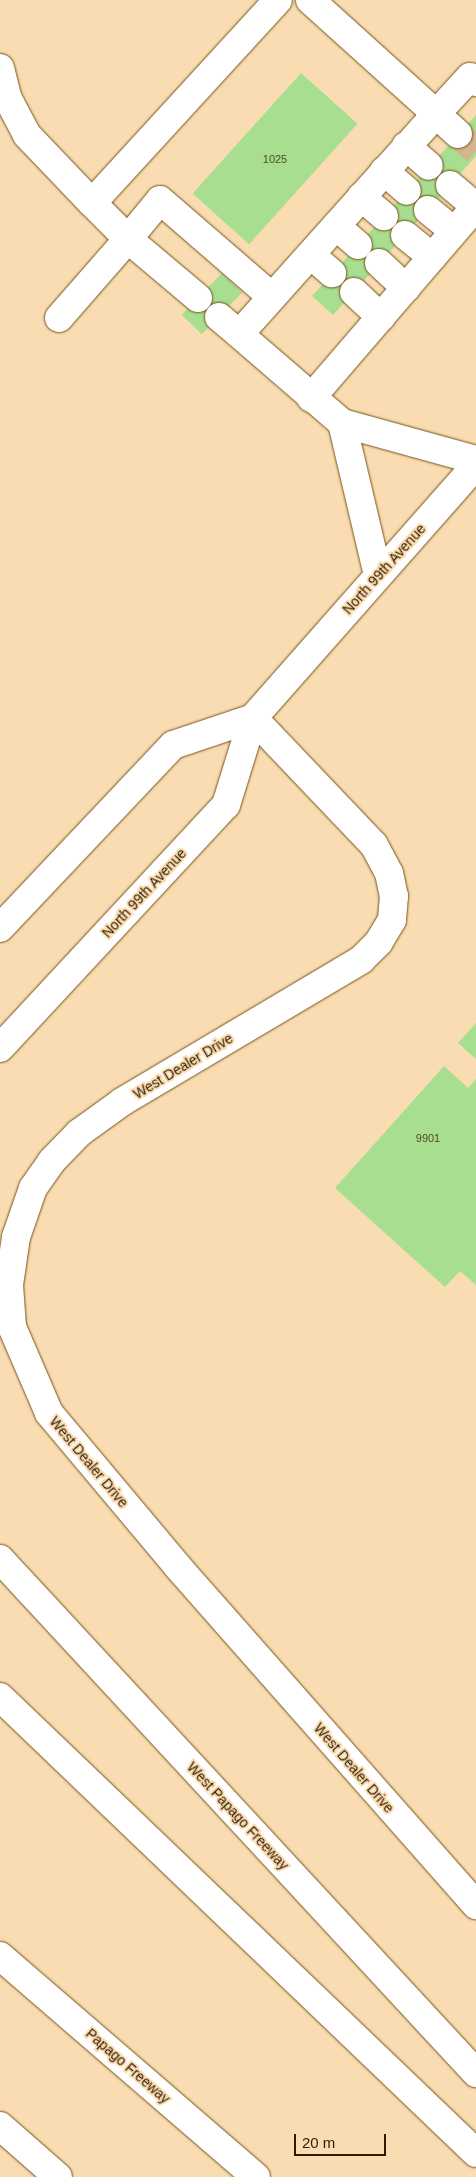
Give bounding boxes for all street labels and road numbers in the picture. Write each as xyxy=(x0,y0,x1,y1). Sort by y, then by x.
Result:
street label: North 99th Avenue xyxy=(339,520,429,618)
street label: North 99th Avenue xyxy=(98,845,190,941)
street label: West Dealer Drive xyxy=(130,1030,236,1102)
street label: West Dealer Drive xyxy=(46,1413,132,1511)
street label: West Dealer Drive xyxy=(310,1720,398,1816)
street label: West Papago Freeway xyxy=(184,1759,292,1873)
street label: Papago Freeway xyxy=(83,2025,173,2107)

